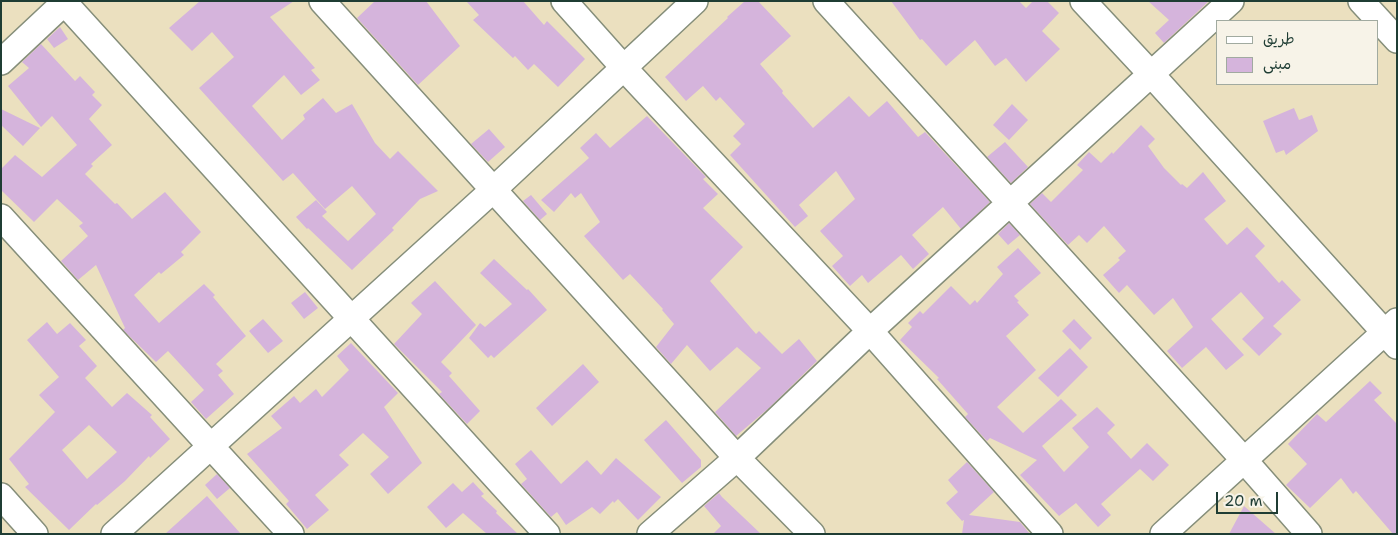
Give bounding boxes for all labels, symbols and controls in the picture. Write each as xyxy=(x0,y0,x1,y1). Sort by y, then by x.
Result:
legend xyxy=(1216,20,1378,85)
text: طريق xyxy=(1263,29,1295,49)
text: مبنى xyxy=(1263,54,1291,74)
scale bar xyxy=(1218,482,1280,514)
text: 20 m xyxy=(1224,491,1263,511)

